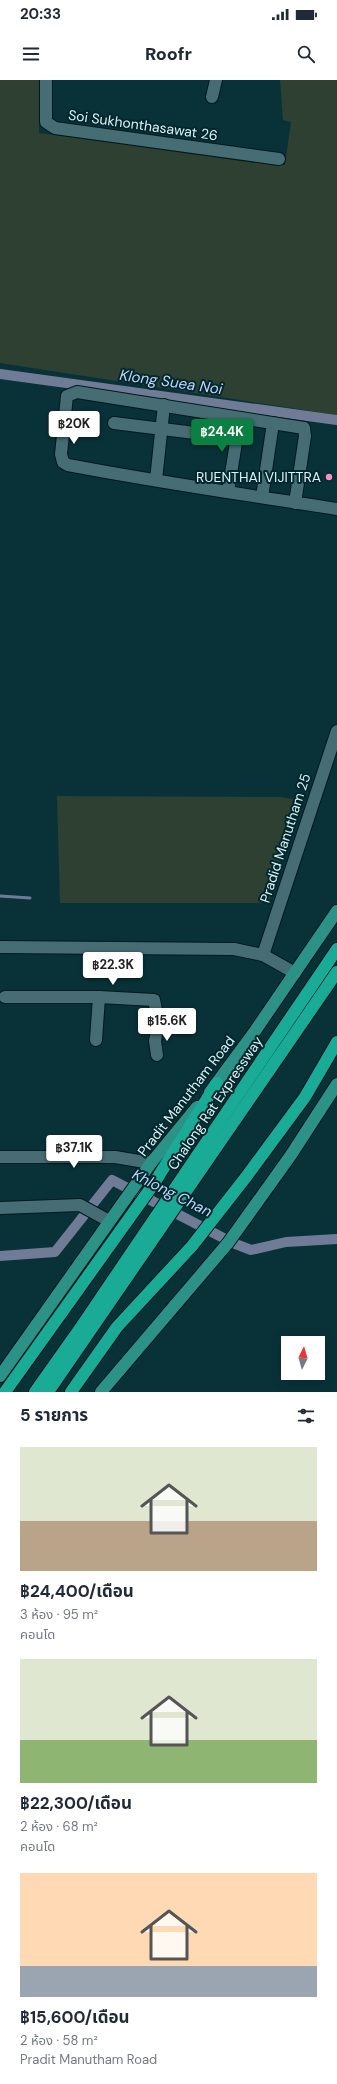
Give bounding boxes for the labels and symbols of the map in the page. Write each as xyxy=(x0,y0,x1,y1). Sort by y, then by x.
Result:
street label: Soi Sukhonthasawat 26 xyxy=(67,106,219,144)
water label: Klong Suea Noi xyxy=(118,365,224,399)
pin: ฿20K xyxy=(50,411,98,445)
pin: ฿24.4K xyxy=(189,419,255,453)
place label: RUENTHAI VIJITTRA xyxy=(196,468,321,486)
marker: RUENTHAI VIJITTRA xyxy=(324,472,334,482)
street label: Pradid Manutham 25 xyxy=(256,771,314,905)
pin: ฿22.3K xyxy=(80,952,146,986)
pin: ฿15.6K xyxy=(134,1008,200,1042)
street label: Pradit Manutham Road xyxy=(133,1032,239,1160)
street label: Chalong Rat Expressway xyxy=(164,1033,267,1173)
pin: ฿37.1K xyxy=(41,1135,107,1169)
water label: Khlong Chan xyxy=(129,1164,216,1222)
north arrow xyxy=(281,1336,325,1380)

